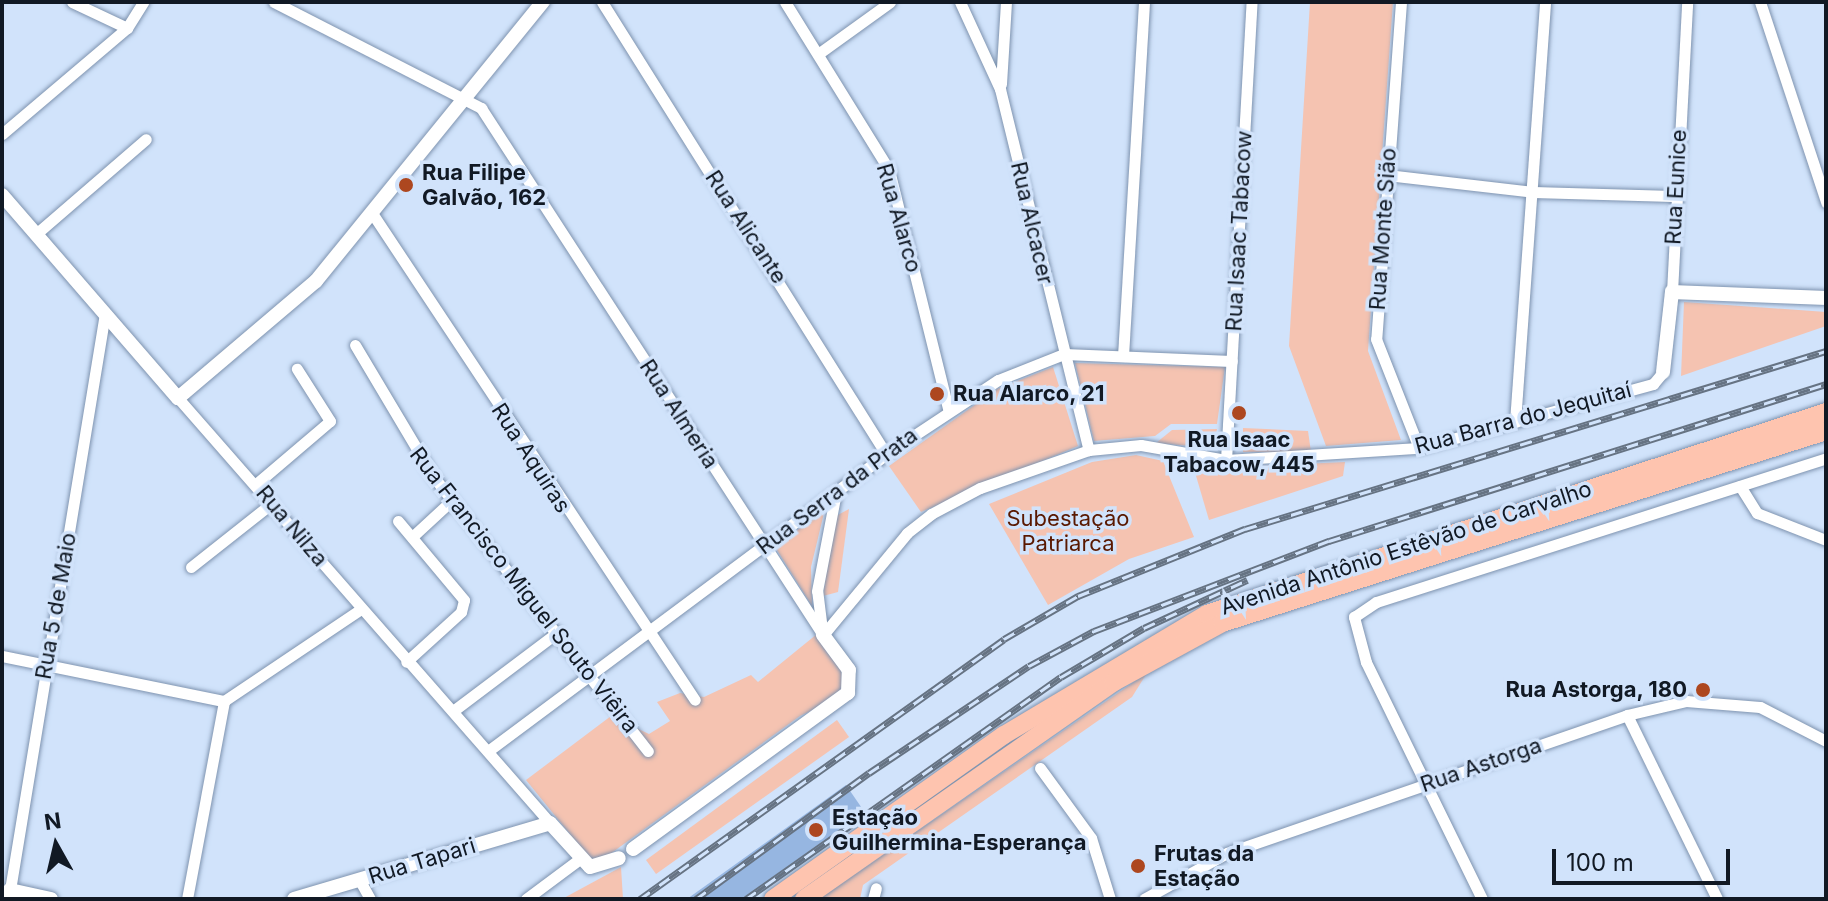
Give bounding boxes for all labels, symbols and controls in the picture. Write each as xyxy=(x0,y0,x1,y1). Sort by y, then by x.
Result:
street label: Rua Eunice xyxy=(1660,129,1692,245)
street label: Rua Isaac Tabacow xyxy=(1221,130,1257,332)
street label: Rua Monte Sião xyxy=(1364,147,1402,311)
place label: Rua Filipe Galvão, 162 xyxy=(422,159,547,210)
street label: Rua Alcacer xyxy=(1005,159,1059,287)
street label: Rua Alarco xyxy=(871,160,927,276)
street label: Rua Alicante xyxy=(700,166,792,288)
marker: Rua Filipe Galvão, 162 xyxy=(397,176,415,194)
street label: Rua Almeria xyxy=(634,355,724,473)
street label: Rua Barra do Jequitaí xyxy=(1412,376,1634,460)
place label: Rua Alarco, 21 xyxy=(953,381,1105,407)
marker: Rua Alarco, 21 xyxy=(928,385,946,403)
street label: Rua Aquiras xyxy=(486,398,576,518)
marker: Rua Isaac Tabacow, 445 xyxy=(1230,404,1248,422)
street label: Rua Serra da Prata xyxy=(751,422,923,560)
place label: Rua Isaac Tabacow, 445 xyxy=(1163,426,1315,478)
street label: Rua Francisco Miguel Souto Viêira xyxy=(404,442,644,738)
street label: Avenida Antônio Estêvão de Carvalho xyxy=(1217,475,1595,621)
street label: Rua Nilza xyxy=(251,480,333,572)
park label: Subestação Patriarca xyxy=(1006,505,1130,556)
street label: Rua 5 de Maio xyxy=(30,531,82,681)
place label: Rua Astorga, 180 xyxy=(1505,677,1687,703)
marker: Rua Astorga, 180 xyxy=(1694,681,1712,699)
street label: Rua Astorga xyxy=(1417,732,1545,798)
place label: Estação Guilhermina-Esperança xyxy=(832,804,1087,856)
north arrow xyxy=(16,805,96,885)
text: N xyxy=(43,807,63,835)
marker: Estação Guilhermina-Esperança xyxy=(807,821,825,839)
street label: Rua Tapari xyxy=(365,832,479,890)
scale bar xyxy=(1556,833,1734,883)
place label: Frutas da Estação xyxy=(1154,840,1254,892)
text: 100 m xyxy=(1566,848,1634,877)
marker: Frutas da Estação xyxy=(1129,857,1147,875)

